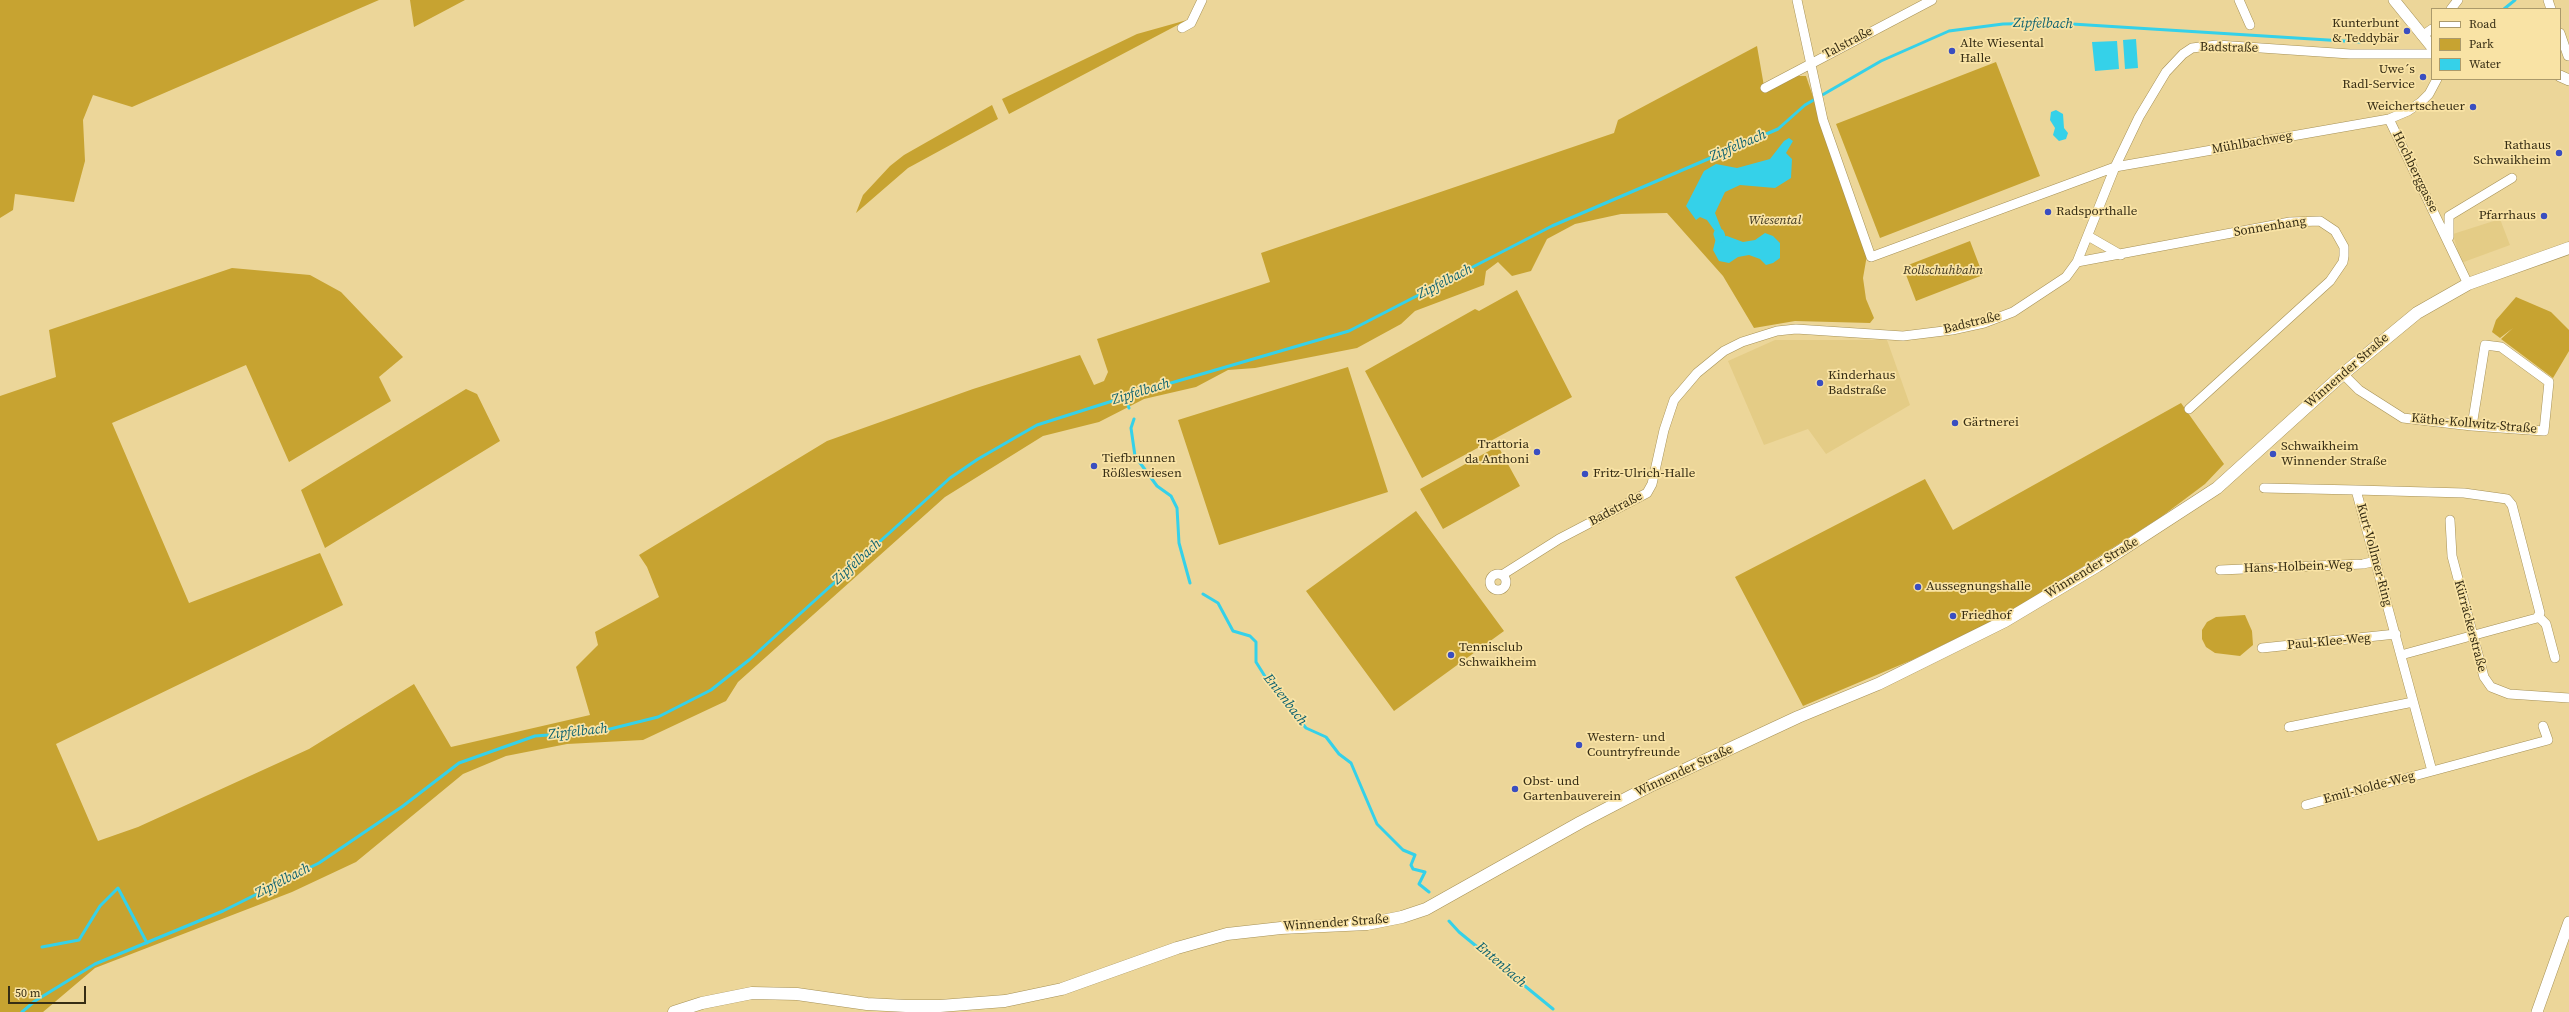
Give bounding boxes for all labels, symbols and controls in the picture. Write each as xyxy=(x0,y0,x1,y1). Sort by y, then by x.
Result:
legend xyxy=(2431,8,2561,80)
water label: Zipfelbach xyxy=(2013,15,2073,33)
place label: Kunterbunt & Teddybär xyxy=(2332,16,2399,47)
text: Road xyxy=(2469,16,2496,32)
street label: Talstraße xyxy=(1821,23,1875,63)
marker: Kunterbunt & Teddybär xyxy=(2402,26,2412,36)
place label: Alte Wiesental Halle xyxy=(1960,36,2044,67)
text: Park xyxy=(2469,36,2494,52)
street label: Badstraße xyxy=(2200,40,2258,56)
marker: Alte Wiesental Halle xyxy=(1947,46,1957,56)
text: Water xyxy=(2469,56,2501,72)
place label: Uwe´s Radl-Service xyxy=(2342,62,2415,93)
marker: Uwe´s Radl-Service xyxy=(2418,72,2428,82)
place label: Weichertscheuer xyxy=(2366,99,2465,115)
marker: Weichertscheuer xyxy=(2468,102,2478,112)
water label: Zipfelbach xyxy=(1707,127,1769,165)
street label: Mühlbachweg xyxy=(2211,128,2293,158)
street label: Hochberggasse xyxy=(2389,129,2441,215)
place label: Rathaus Schwaikheim xyxy=(2473,138,2551,169)
marker: Rathaus Schwaikheim xyxy=(2554,148,2564,158)
place label: Radsporthalle xyxy=(2056,204,2137,220)
marker: Radsporthalle xyxy=(2043,207,2053,217)
place label: Pfarrhaus xyxy=(2479,208,2536,224)
marker: Pfarrhaus xyxy=(2539,211,2549,221)
park label: Wiesental xyxy=(1749,213,1801,229)
street label: Sonnenhang xyxy=(2233,214,2307,240)
water label: Zipfelbach xyxy=(1415,261,1475,303)
park label: Rollschuhbahn xyxy=(1903,263,1983,279)
street label: Badstraße xyxy=(1942,308,2002,338)
street label: Winnender Straße xyxy=(2302,330,2392,412)
place label: Kinderhaus Badstraße xyxy=(1828,368,1895,399)
water label: Zipfelbach xyxy=(1110,375,1172,409)
marker: Kinderhaus Badstraße xyxy=(1815,378,1825,388)
street label: Käthe-Kollwitz-Straße xyxy=(2411,411,2537,437)
place label: Gärtnerei xyxy=(1963,415,2019,431)
marker: Gärtnerei xyxy=(1950,418,1960,428)
place label: Trattoria da Anthoni xyxy=(1465,437,1529,468)
place label: Schwaikheim Winnender Straße xyxy=(2281,439,2387,470)
marker: Trattoria da Anthoni xyxy=(1532,447,1542,457)
marker: Schwaikheim Winnender Straße xyxy=(2268,449,2278,459)
place label: Tiefbrunnen Rößleswiesen xyxy=(1102,451,1182,482)
marker: Tiefbrunnen Rößleswiesen xyxy=(1089,461,1099,471)
place label: Fritz-Ulrich-Halle xyxy=(1593,466,1695,482)
marker: Fritz-Ulrich-Halle xyxy=(1580,469,1590,479)
street label: Badstraße xyxy=(1587,488,1645,530)
street label: Kurt-Vollmer-Ring xyxy=(2353,502,2395,608)
street label: Winnender Straße xyxy=(2043,534,2141,602)
water label: Zipfelbach xyxy=(829,536,885,588)
street label: Hans-Holbein-Weg xyxy=(2243,557,2353,577)
street label: Kürräckerstraße xyxy=(2450,578,2490,674)
place label: Aussegnungshalle xyxy=(1926,579,2031,595)
marker: Aussegnungshalle xyxy=(1913,582,1923,592)
place label: Friedhof xyxy=(1961,608,2011,624)
marker: Friedhof xyxy=(1948,611,1958,621)
street label: Paul-Klee-Weg xyxy=(2287,631,2371,653)
place label: Tennisclub Schwaikheim xyxy=(1459,640,1537,671)
marker: Tennisclub Schwaikheim xyxy=(1446,650,1456,660)
water label: Entenbach xyxy=(1260,671,1310,729)
water label: Zipfelbach xyxy=(547,721,609,743)
place label: Western- und Countryfreunde xyxy=(1587,730,1680,761)
marker: Western- und Countryfreunde xyxy=(1574,740,1584,750)
street label: Winnender Straße xyxy=(1633,742,1735,800)
street label: Emil-Nolde-Weg xyxy=(2322,768,2416,808)
place label: Obst- und Gartenbauverein xyxy=(1523,774,1621,805)
marker: Obst- und Gartenbauverein xyxy=(1510,784,1520,794)
water label: Zipfelbach xyxy=(253,860,313,902)
street label: Winnender Straße xyxy=(1283,912,1389,934)
water label: Entenbach xyxy=(1472,939,1530,991)
scale bar xyxy=(10,978,88,1004)
text: 50 m xyxy=(15,985,41,1001)

